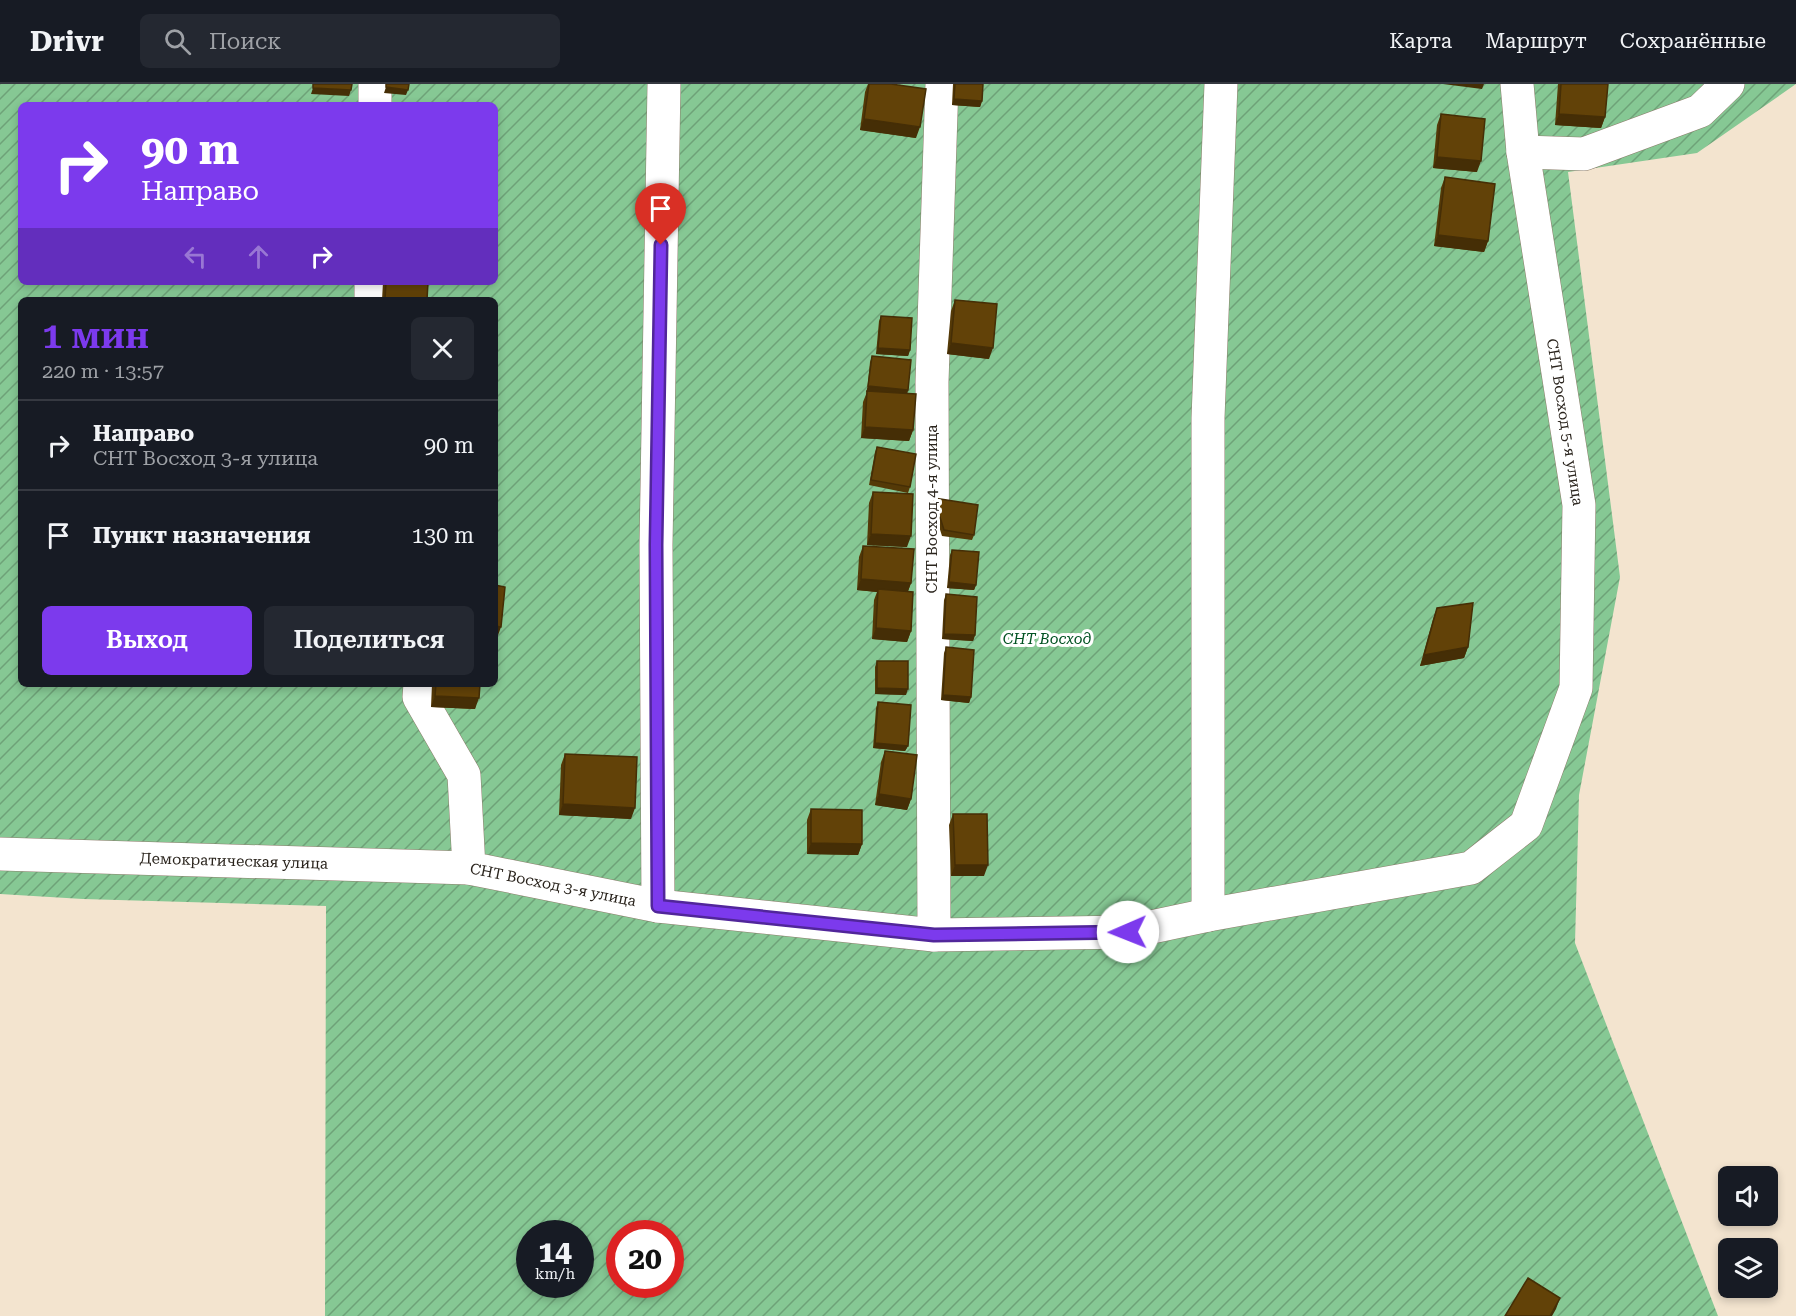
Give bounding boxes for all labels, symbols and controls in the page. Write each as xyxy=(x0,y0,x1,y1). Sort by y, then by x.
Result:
search box xyxy=(140,14,560,68)
text: Drivr xyxy=(30,25,104,58)
icon: search xyxy=(161,25,194,58)
text: Поиск xyxy=(209,29,281,54)
text: Карта xyxy=(1389,29,1452,53)
text: Маршрут xyxy=(1485,29,1587,53)
text: Сохранённые xyxy=(1620,29,1766,53)
text: 90 m xyxy=(141,125,239,174)
icon: right xyxy=(42,126,120,204)
text: Направо xyxy=(141,175,259,207)
pin xyxy=(635,183,686,245)
icon: arrive xyxy=(644,192,677,225)
icon: left xyxy=(179,240,212,273)
icon: ahead xyxy=(242,240,275,273)
icon: right xyxy=(305,240,338,273)
text: 1 мин xyxy=(42,315,149,357)
button: close xyxy=(411,317,474,380)
street label: СНТ Восход 5-я улица xyxy=(1543,337,1587,507)
text: 220 m · 13:57 xyxy=(42,359,164,383)
text: Направо xyxy=(93,421,194,446)
street label: СНТ Восход 4-я улица xyxy=(923,425,941,593)
icon: right xyxy=(42,429,75,462)
text: 90 m xyxy=(424,433,474,458)
text: СНТ Восход 3-я улица xyxy=(93,446,318,470)
icon: arrive xyxy=(42,519,75,552)
text: Пункт назначения xyxy=(93,523,311,548)
text: 130 m xyxy=(411,523,474,548)
button: Выход xyxy=(42,606,252,675)
button: Поделиться xyxy=(264,606,474,675)
park label: СНТ Восход xyxy=(1003,630,1091,648)
street label: Демократическая улица xyxy=(139,849,328,873)
street label: СНТ Восход 3-я улица xyxy=(468,859,638,910)
position arrow xyxy=(1096,900,1160,964)
map controls xyxy=(1718,1166,1778,1298)
button: sound xyxy=(1718,1166,1778,1226)
speed limit sign: 20 xyxy=(606,1220,684,1298)
text: 14 xyxy=(538,1234,572,1269)
button: layers xyxy=(1718,1238,1778,1298)
text: km/h xyxy=(535,1265,575,1283)

